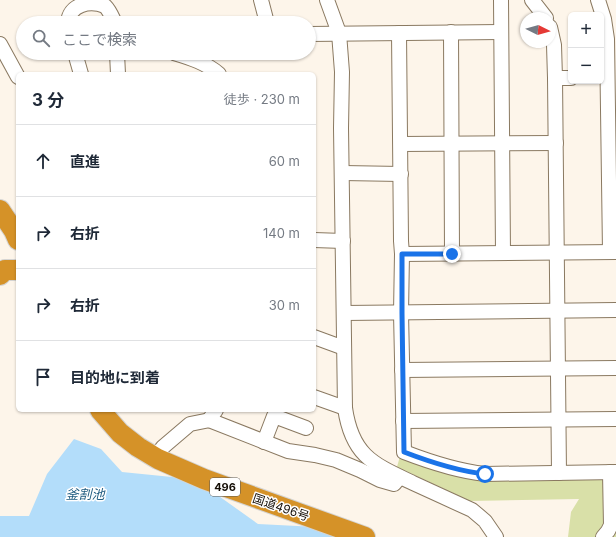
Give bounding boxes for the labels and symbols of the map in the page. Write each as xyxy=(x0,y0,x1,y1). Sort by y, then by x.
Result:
north arrow xyxy=(520,12,556,48)
route end xyxy=(443,245,461,263)
route start xyxy=(476,465,494,483)
road number: 496 xyxy=(210,478,240,496)
water label: 釜割池 xyxy=(65,486,106,502)
street label: 国道496号 xyxy=(251,490,311,524)

